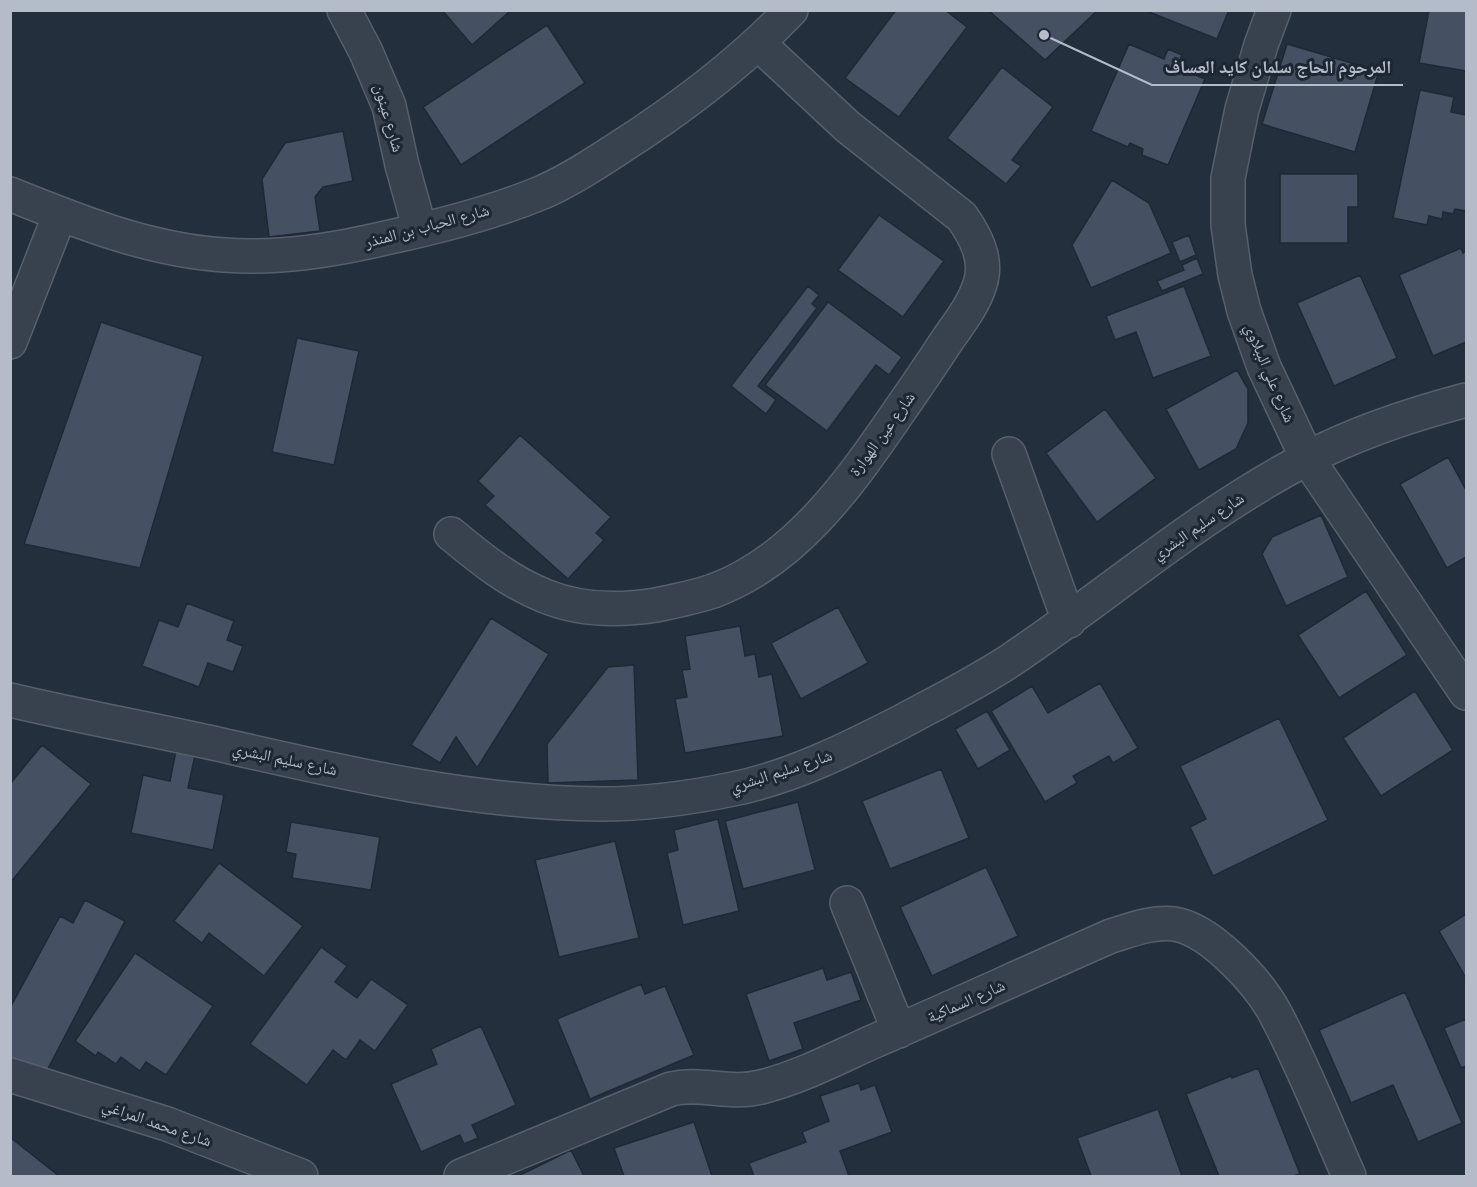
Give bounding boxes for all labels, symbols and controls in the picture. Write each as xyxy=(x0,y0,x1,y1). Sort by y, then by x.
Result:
callout: المرحوم الحاج سلمان كايد العساف xyxy=(1152,49,1403,85)
text: المرحوم الحاج سلمان كايد العساف xyxy=(1165,56,1391,79)
street label: شارع عينون xyxy=(369,82,408,155)
street label: شارع الحباب بن المنذر xyxy=(362,200,492,253)
street label: شارع علي الببلاوي xyxy=(1238,321,1299,427)
street label: شارع عين الهوارة xyxy=(845,388,920,480)
street label: شارع سليم البشري xyxy=(1149,488,1249,566)
street label: شارع سليم البشري xyxy=(230,739,339,782)
street label: شارع سليم البشري xyxy=(727,746,835,799)
street label: شارع السماكية xyxy=(924,975,1008,1027)
street label: شارع محمد المراغي xyxy=(99,1095,214,1153)

